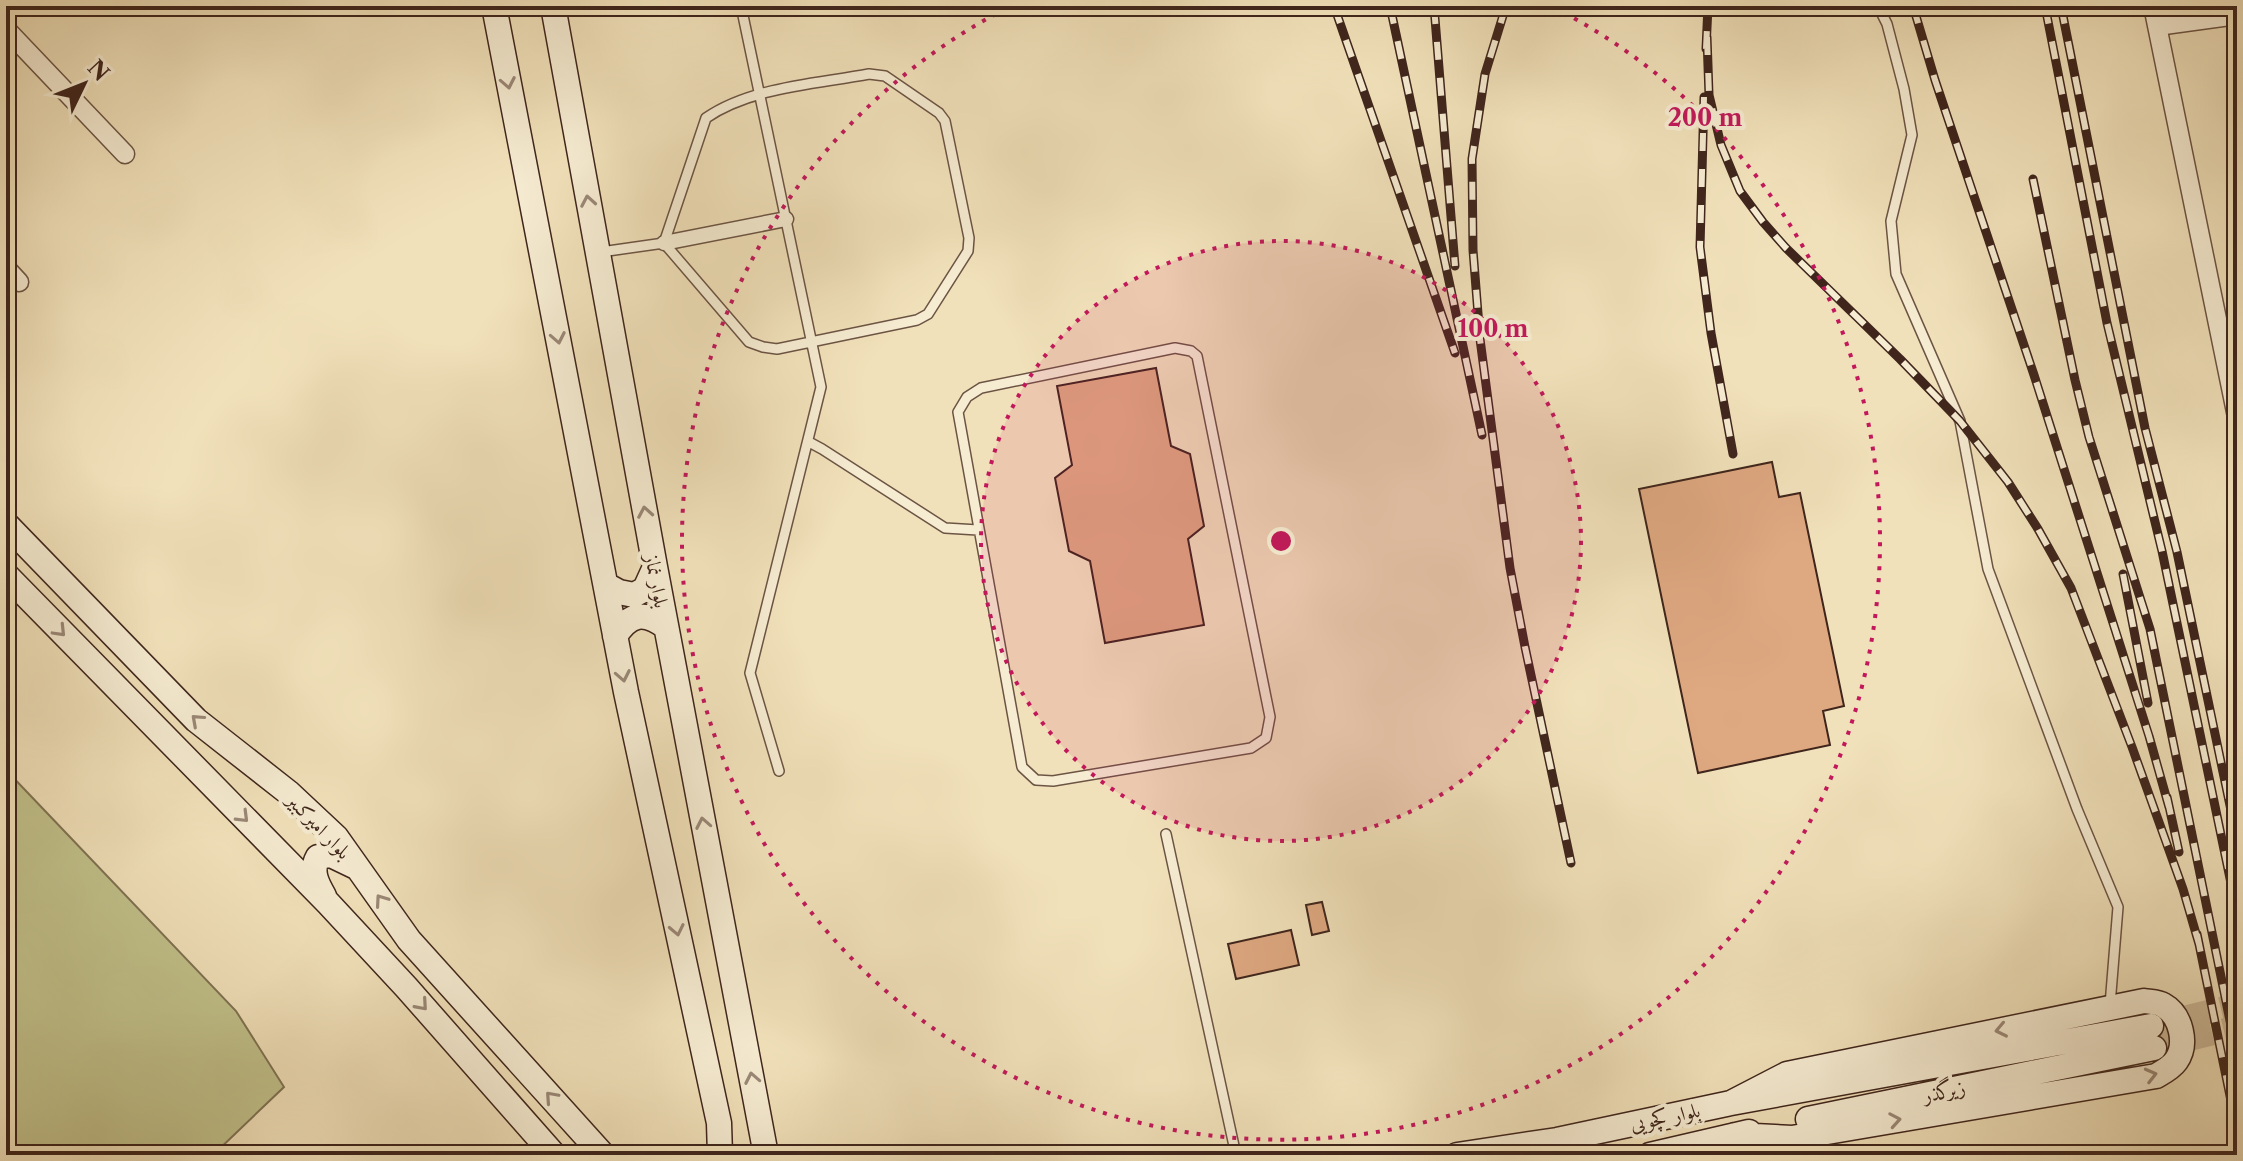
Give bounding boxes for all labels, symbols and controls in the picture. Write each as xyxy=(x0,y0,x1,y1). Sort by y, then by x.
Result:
north arrow xyxy=(44,44,124,124)
text: N xyxy=(82,55,115,87)
one-way arrow xyxy=(499,76,516,89)
text: 200 m xyxy=(1668,103,1742,132)
one-way arrow xyxy=(581,195,598,208)
text: 100 m xyxy=(1457,314,1529,343)
one-way arrow xyxy=(548,331,565,345)
one-way arrow xyxy=(637,506,654,519)
centre of rings xyxy=(1267,527,1295,555)
street label: بلوار نماز xyxy=(639,550,674,610)
one-way arrow xyxy=(51,622,66,636)
one-way arrow xyxy=(614,668,631,682)
one-way arrow xyxy=(192,714,206,729)
street label: بلوار امیرکبیر xyxy=(280,787,356,865)
one-way arrow xyxy=(233,808,248,822)
one-way arrow xyxy=(696,816,713,830)
one-way arrow xyxy=(376,895,391,909)
one-way arrow xyxy=(668,923,685,936)
one-way arrow xyxy=(412,995,426,1010)
one-way arrow xyxy=(1995,1021,2008,1038)
one-way arrow xyxy=(2143,1068,2157,1085)
one-way arrow xyxy=(744,1072,761,1085)
street label: زیرگذر xyxy=(1918,1073,1967,1108)
one-way arrow xyxy=(546,1092,560,1107)
street label: بلوار کچویی xyxy=(1628,1098,1703,1138)
one-way arrow xyxy=(1888,1113,1902,1130)

